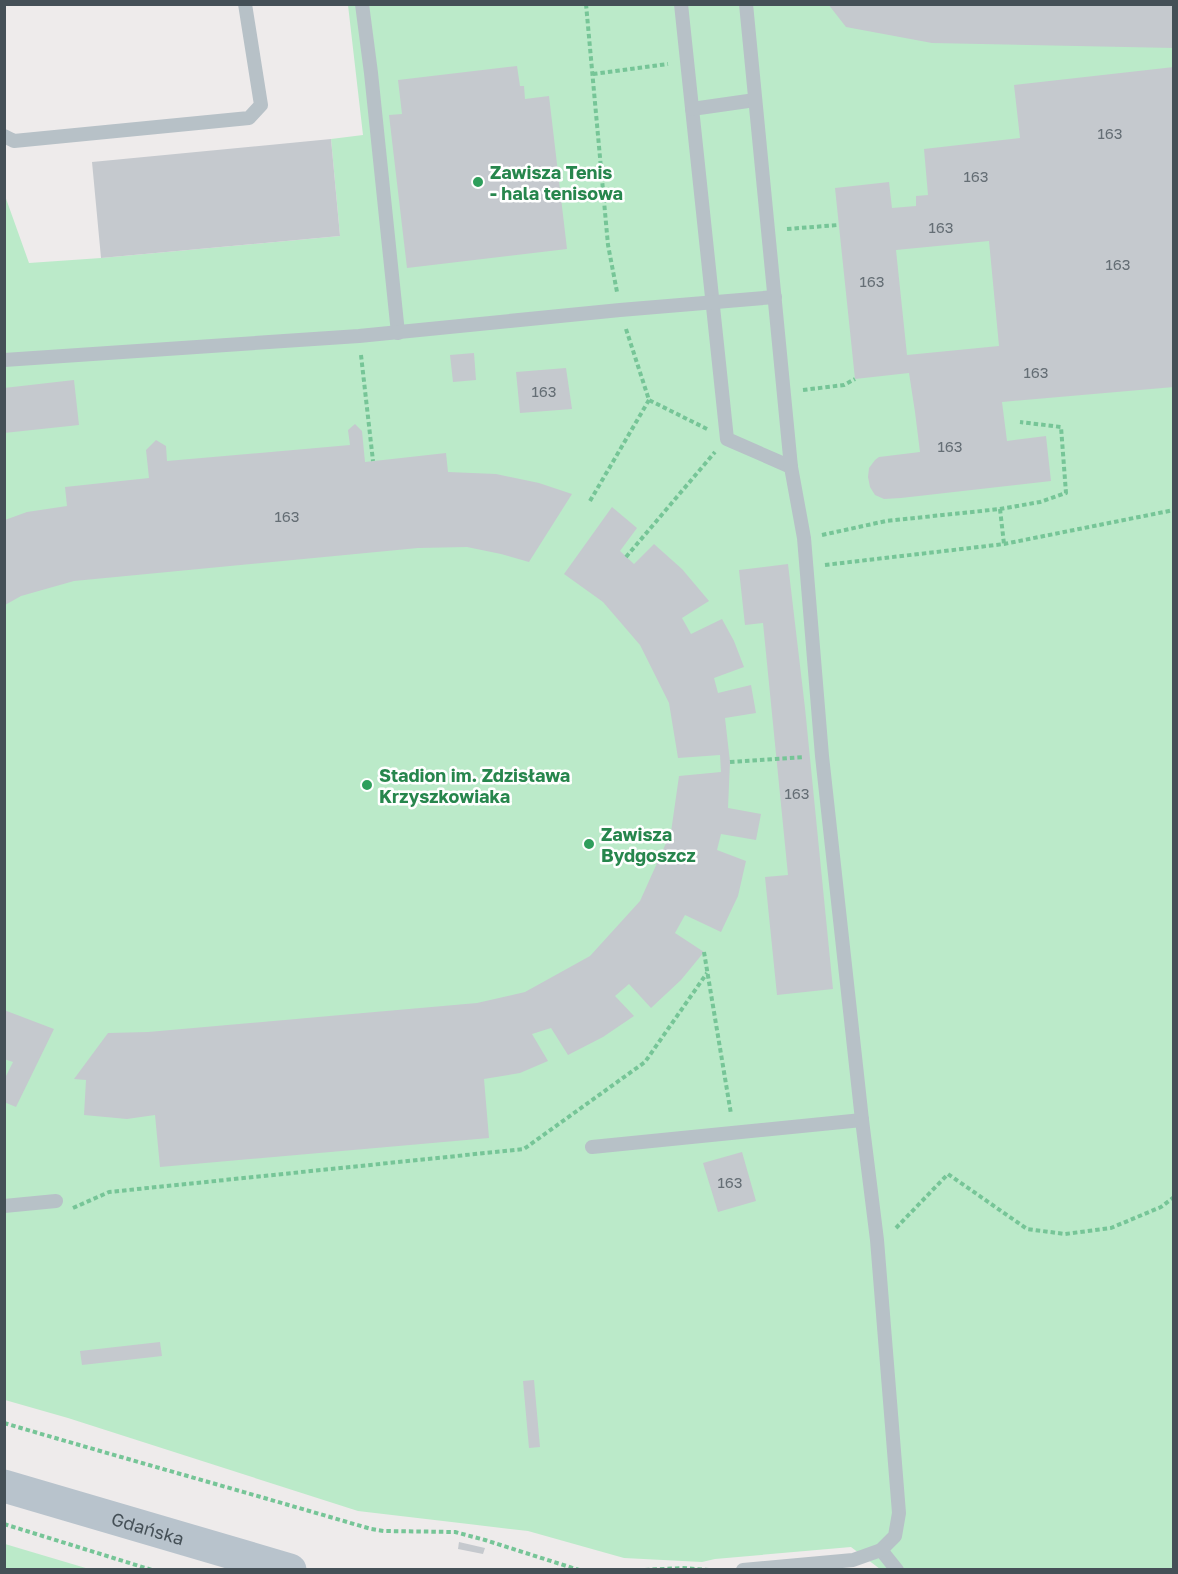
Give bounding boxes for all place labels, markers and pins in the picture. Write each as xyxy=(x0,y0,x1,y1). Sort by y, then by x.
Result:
place label: Zawisza Tenis - hala tenisowa xyxy=(490,161,623,204)
marker: Zawisza Tenis - hala tenisowa xyxy=(471,175,485,189)
place label: Stadion im. Zdzisława Krzyszkowiaka xyxy=(379,764,570,807)
marker: Stadion im. Zdzisława Krzyszkowiaka xyxy=(360,778,374,792)
place label: Zawisza Bydgoszcz xyxy=(601,823,696,866)
marker: Zawisza Bydgoszcz xyxy=(582,837,596,851)

